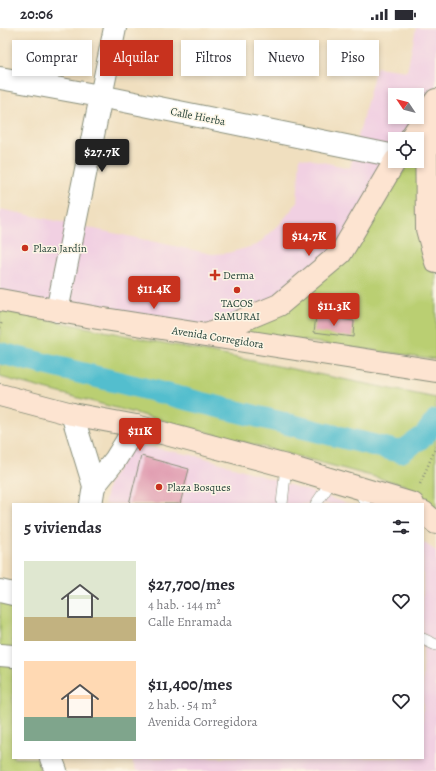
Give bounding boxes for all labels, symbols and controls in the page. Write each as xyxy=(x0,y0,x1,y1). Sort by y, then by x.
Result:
text: 20:06 xyxy=(20,4,53,24)
chip: Comprar xyxy=(12,40,92,76)
chip: Alquilar xyxy=(100,40,173,76)
chip: Filtros xyxy=(181,40,246,76)
chip: Nuevo xyxy=(254,40,319,76)
chip: Piso xyxy=(327,40,379,76)
north arrow xyxy=(388,88,424,124)
map controls xyxy=(388,88,424,168)
street label: Calle Hierba xyxy=(169,104,227,129)
button: locate xyxy=(388,132,424,168)
pin: $27.7K xyxy=(69,139,135,173)
text: $27.7K xyxy=(84,143,120,160)
pin: $14.7K xyxy=(276,223,342,257)
text: $14.7K xyxy=(292,227,326,244)
place label: Plaza Jardín xyxy=(33,241,87,256)
marker: Plaza Jardín xyxy=(20,243,30,253)
place label: Derma xyxy=(223,268,255,283)
marker: Derma xyxy=(210,270,220,280)
pin: $11.4K xyxy=(121,276,187,310)
text: $11.4K xyxy=(137,280,171,297)
marker: TACOS SAMURAI xyxy=(232,285,242,295)
pin: $11.3K xyxy=(301,293,367,327)
place label: TACOS SAMURAI xyxy=(214,296,260,324)
text: $11.3K xyxy=(317,297,351,314)
street label: Avenida Corregidora xyxy=(170,323,266,352)
pin: $11K xyxy=(116,418,164,452)
text: $11K xyxy=(128,422,152,439)
place label: Plaza Bosques xyxy=(167,480,231,495)
marker: Plaza Bosques xyxy=(154,482,164,492)
text: 5 viviendas xyxy=(24,516,102,539)
icon: filters xyxy=(390,516,412,538)
text: $27,700/mes xyxy=(148,573,235,596)
icon: home xyxy=(56,577,104,625)
icon: heart xyxy=(390,590,412,612)
text: 4 hab. · 144 m² xyxy=(148,596,221,613)
text: Calle Enramada xyxy=(148,613,232,630)
text: $11,400/mes xyxy=(148,673,232,696)
icon: home xyxy=(56,677,104,725)
icon: heart xyxy=(390,690,412,712)
text: 2 hab. · 54 m² xyxy=(148,696,216,713)
text: Avenida Corregidora xyxy=(148,713,258,730)

